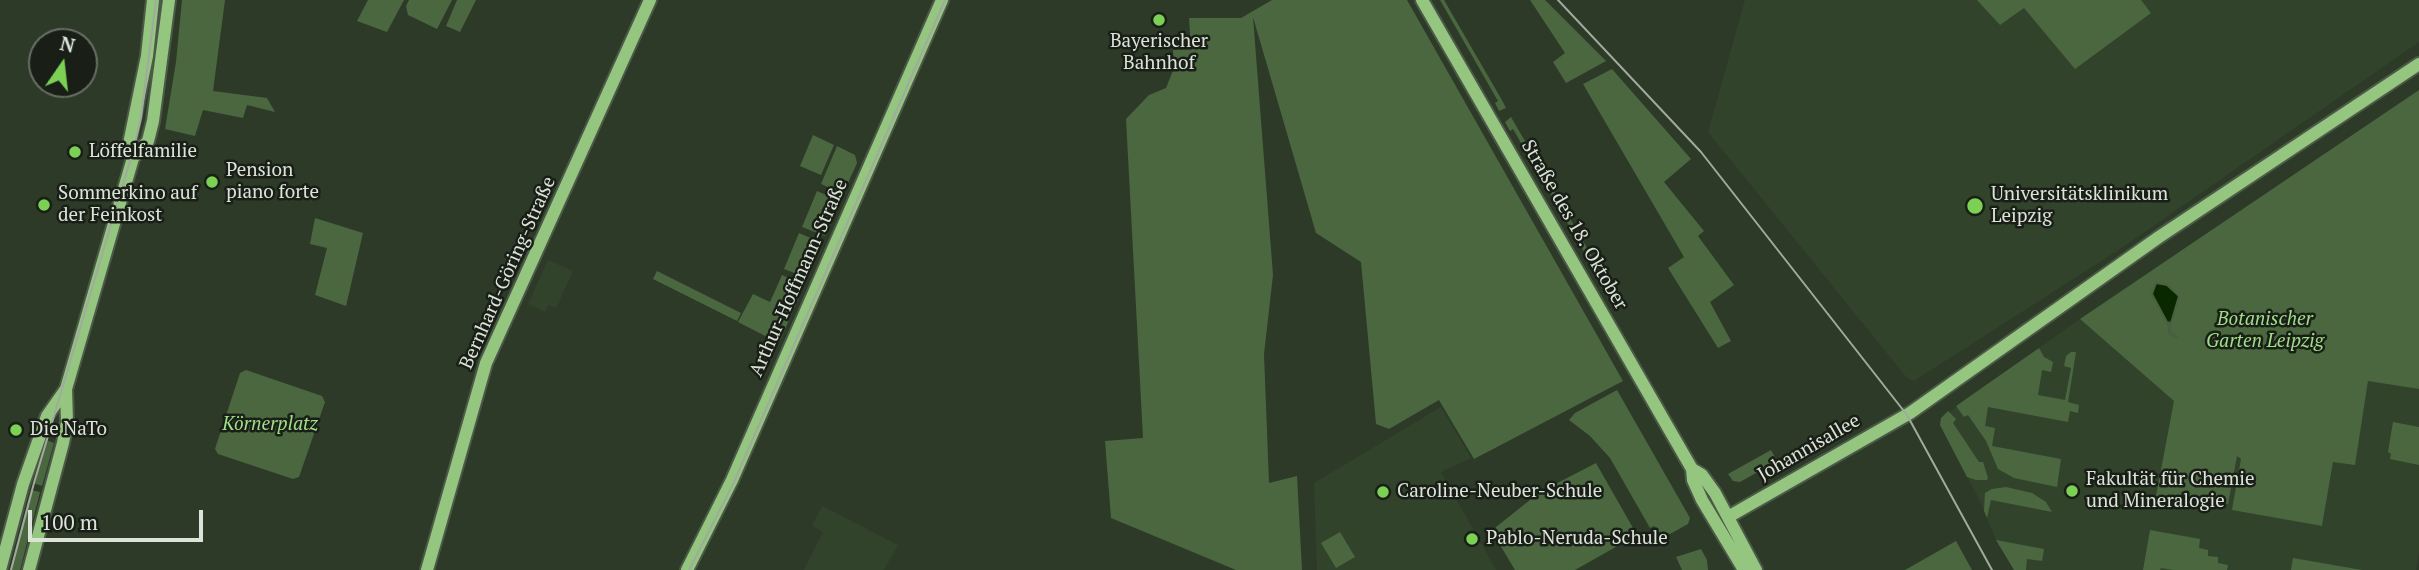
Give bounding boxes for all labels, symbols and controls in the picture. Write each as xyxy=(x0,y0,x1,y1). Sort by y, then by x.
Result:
marker: Bayerischer Bahnhof xyxy=(1151,12,1167,28)
north arrow xyxy=(28,28,98,98)
text: N xyxy=(58,30,78,58)
place label: Bayerischer Bahnhof xyxy=(1110,31,1208,75)
street label: Straße des 18. Oktober xyxy=(1516,136,1632,314)
place label: Löffelfamilie xyxy=(89,141,197,163)
marker: Löffelfamilie xyxy=(67,144,83,160)
place label: Pension piano forte xyxy=(226,160,319,204)
street label: Bernhard-Göring-Straße xyxy=(455,173,561,373)
marker: Pension piano forte xyxy=(204,174,220,190)
street label: Arthur-Hoffmann-Straße xyxy=(745,176,853,380)
place label: Sommerkino auf der Feinkost xyxy=(58,183,197,227)
place label: Universitätsklinikum Leipzig xyxy=(1991,184,2168,228)
marker: Universitätsklinikum Leipzig xyxy=(1965,196,1985,216)
marker: Sommerkino auf der Feinkost xyxy=(36,197,52,213)
park label: Botanischer Garten Leipzig xyxy=(2206,309,2324,353)
street label: Johannisallee xyxy=(1754,410,1864,486)
park label: Körnerplatz xyxy=(222,414,318,436)
place label: Die NaTo xyxy=(30,419,107,441)
marker: Die NaTo xyxy=(8,422,24,438)
place label: Fakultät für Chemie und Mineralogie xyxy=(2086,469,2255,513)
place label: Caroline-Neuber-Schule xyxy=(1397,481,1602,503)
marker: Fakultät für Chemie und Mineralogie xyxy=(2064,483,2080,499)
marker: Caroline-Neuber-Schule xyxy=(1375,484,1391,500)
scale bar xyxy=(32,496,206,540)
text: 100 m xyxy=(41,508,98,536)
place label: Pablo-Neruda-Schule xyxy=(1486,528,1668,550)
marker: Pablo-Neruda-Schule xyxy=(1464,531,1480,547)

